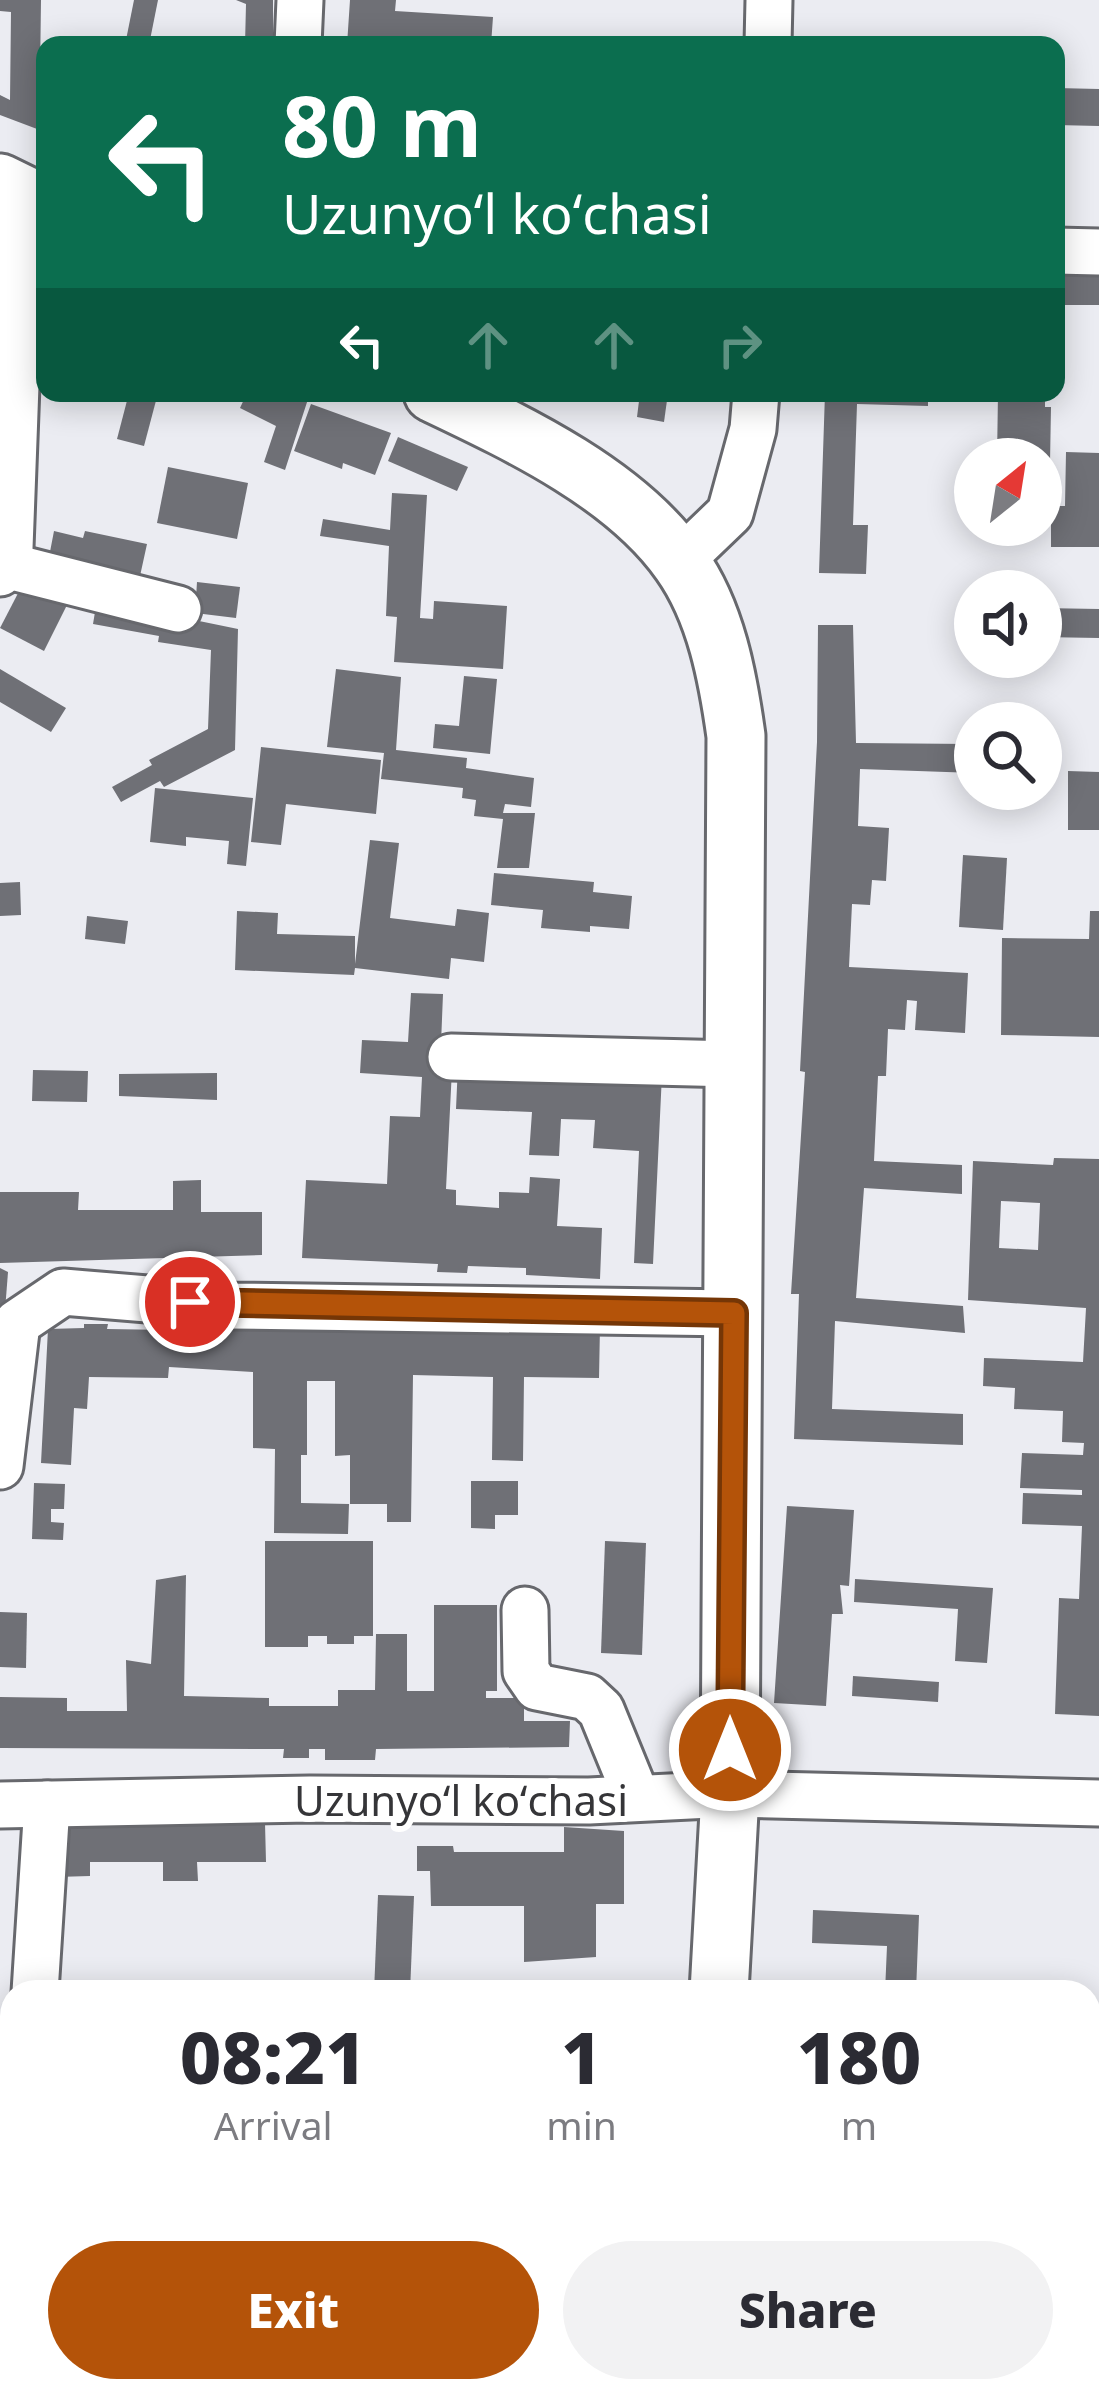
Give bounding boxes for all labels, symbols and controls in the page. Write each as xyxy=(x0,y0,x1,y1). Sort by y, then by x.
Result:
text: 80 m xyxy=(282,67,482,182)
icon: left xyxy=(84,84,240,240)
text: Uzunyoʻl koʻchasi xyxy=(282,176,712,250)
icon: left xyxy=(329,312,395,378)
icon: ahead xyxy=(455,312,521,378)
icon: ahead xyxy=(581,312,647,378)
icon: right xyxy=(707,312,773,378)
north arrow xyxy=(954,438,1062,546)
map controls xyxy=(954,438,1062,810)
button: sound xyxy=(954,570,1062,678)
button: search xyxy=(954,702,1062,810)
pin xyxy=(139,1251,241,1353)
icon: arrive xyxy=(157,1269,223,1335)
position arrow xyxy=(667,1687,793,1813)
street label: Uzunyoʻl koʻchasi xyxy=(294,1771,628,1828)
text: 08:21 xyxy=(180,2007,367,2105)
text: 1 xyxy=(561,2007,602,2105)
text: 180 xyxy=(797,2007,921,2105)
text: Arrival xyxy=(214,2098,333,2151)
text: min xyxy=(546,2098,617,2151)
text: m xyxy=(841,2098,877,2151)
button: Exit xyxy=(48,2241,539,2379)
button: Share xyxy=(563,2241,1053,2379)

